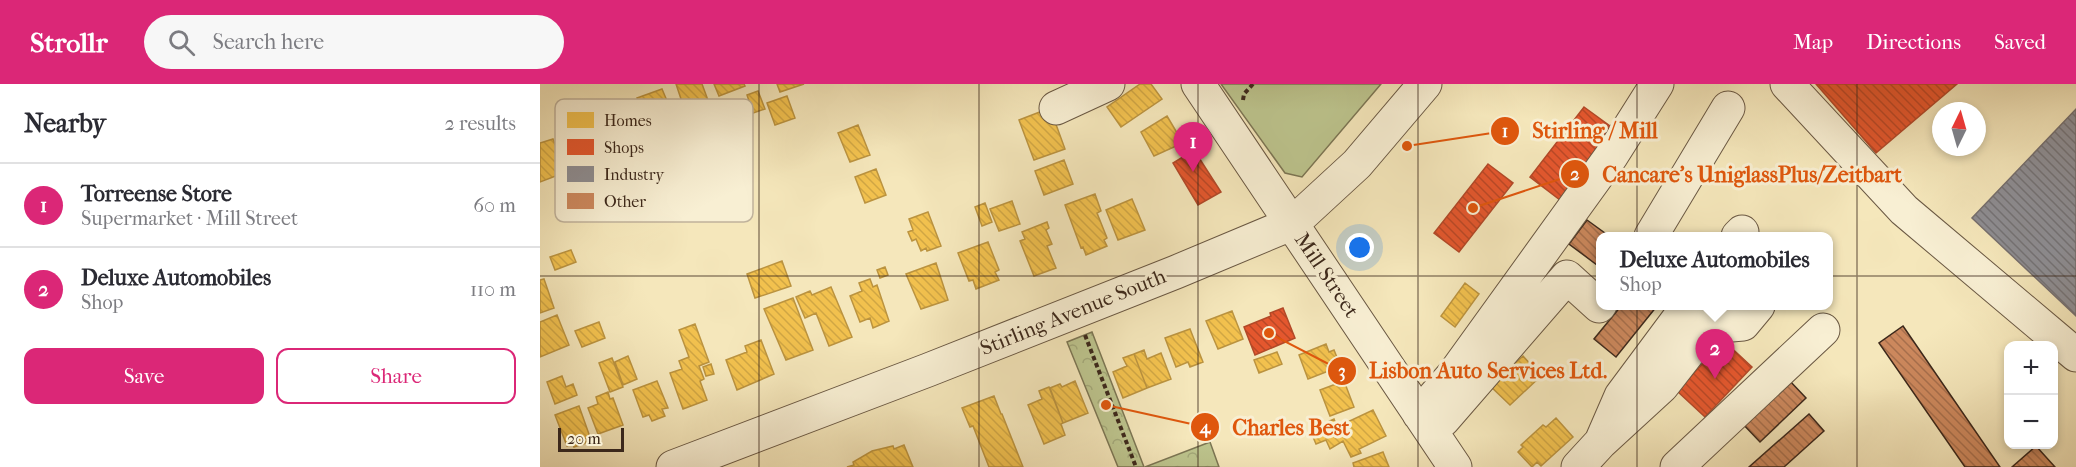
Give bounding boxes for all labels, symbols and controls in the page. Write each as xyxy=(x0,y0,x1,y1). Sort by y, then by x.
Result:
search box xyxy=(144,15,564,69)
text: Strollr xyxy=(30,26,108,59)
icon: search xyxy=(165,26,198,59)
text: Search here xyxy=(213,29,324,55)
text: Map xyxy=(1793,30,1833,54)
text: Directions xyxy=(1866,30,1961,54)
text: Saved xyxy=(1994,30,2046,54)
legend xyxy=(555,99,753,222)
north arrow xyxy=(1932,102,1986,156)
text: Nearby xyxy=(24,108,106,139)
text: Homes xyxy=(604,111,652,130)
callout: Stirling / Mill xyxy=(1490,111,1670,151)
text: 2 results xyxy=(445,112,516,135)
text: Stirling / Mill xyxy=(1532,118,1659,144)
text: 1 xyxy=(1502,121,1508,142)
pin: 1 xyxy=(1174,122,1212,172)
text: Shops xyxy=(604,138,644,157)
callout: Cancare's UniglassPlus/Zeitbart xyxy=(1560,154,1914,194)
text: Cancare's UniglassPlus/Zeitbart xyxy=(1602,162,1903,188)
text: 2 xyxy=(1570,164,1580,185)
text: Industry xyxy=(604,165,665,184)
text: Torreense Store xyxy=(81,181,232,207)
text: Other xyxy=(604,192,646,211)
text: 1 xyxy=(40,194,47,217)
text: 60 m xyxy=(473,194,516,217)
text: Supermarket · Mill Street xyxy=(81,207,298,230)
street label: Mill Street xyxy=(1290,228,1364,322)
popup xyxy=(1596,232,1833,310)
your location xyxy=(1345,233,1374,262)
text: Deluxe Automobiles xyxy=(1620,247,1810,273)
street label: Stirling Avenue South xyxy=(977,264,1169,360)
text: Deluxe Automobiles xyxy=(81,265,271,291)
text: Shop xyxy=(1620,273,1662,296)
text: 2 xyxy=(38,278,49,301)
text: 110 m xyxy=(470,278,516,301)
text: Shop xyxy=(81,291,123,314)
pin: 2 xyxy=(1696,330,1734,379)
map controls xyxy=(2004,341,2058,449)
button: + xyxy=(2004,341,2058,395)
button: Save xyxy=(24,348,264,404)
button: Share xyxy=(276,348,516,404)
callout: Lisbon Auto Services Ltd. xyxy=(1327,351,1619,391)
text: Lisbon Auto Services Ltd. xyxy=(1369,358,1607,384)
text: 3 xyxy=(1338,361,1346,382)
button: − xyxy=(2004,395,2058,449)
callout: Charles Best xyxy=(1190,407,1362,447)
text: Charles Best xyxy=(1232,415,1351,441)
text: 4 xyxy=(1199,417,1212,438)
scale bar xyxy=(558,425,624,452)
text: 20 m xyxy=(567,429,601,448)

